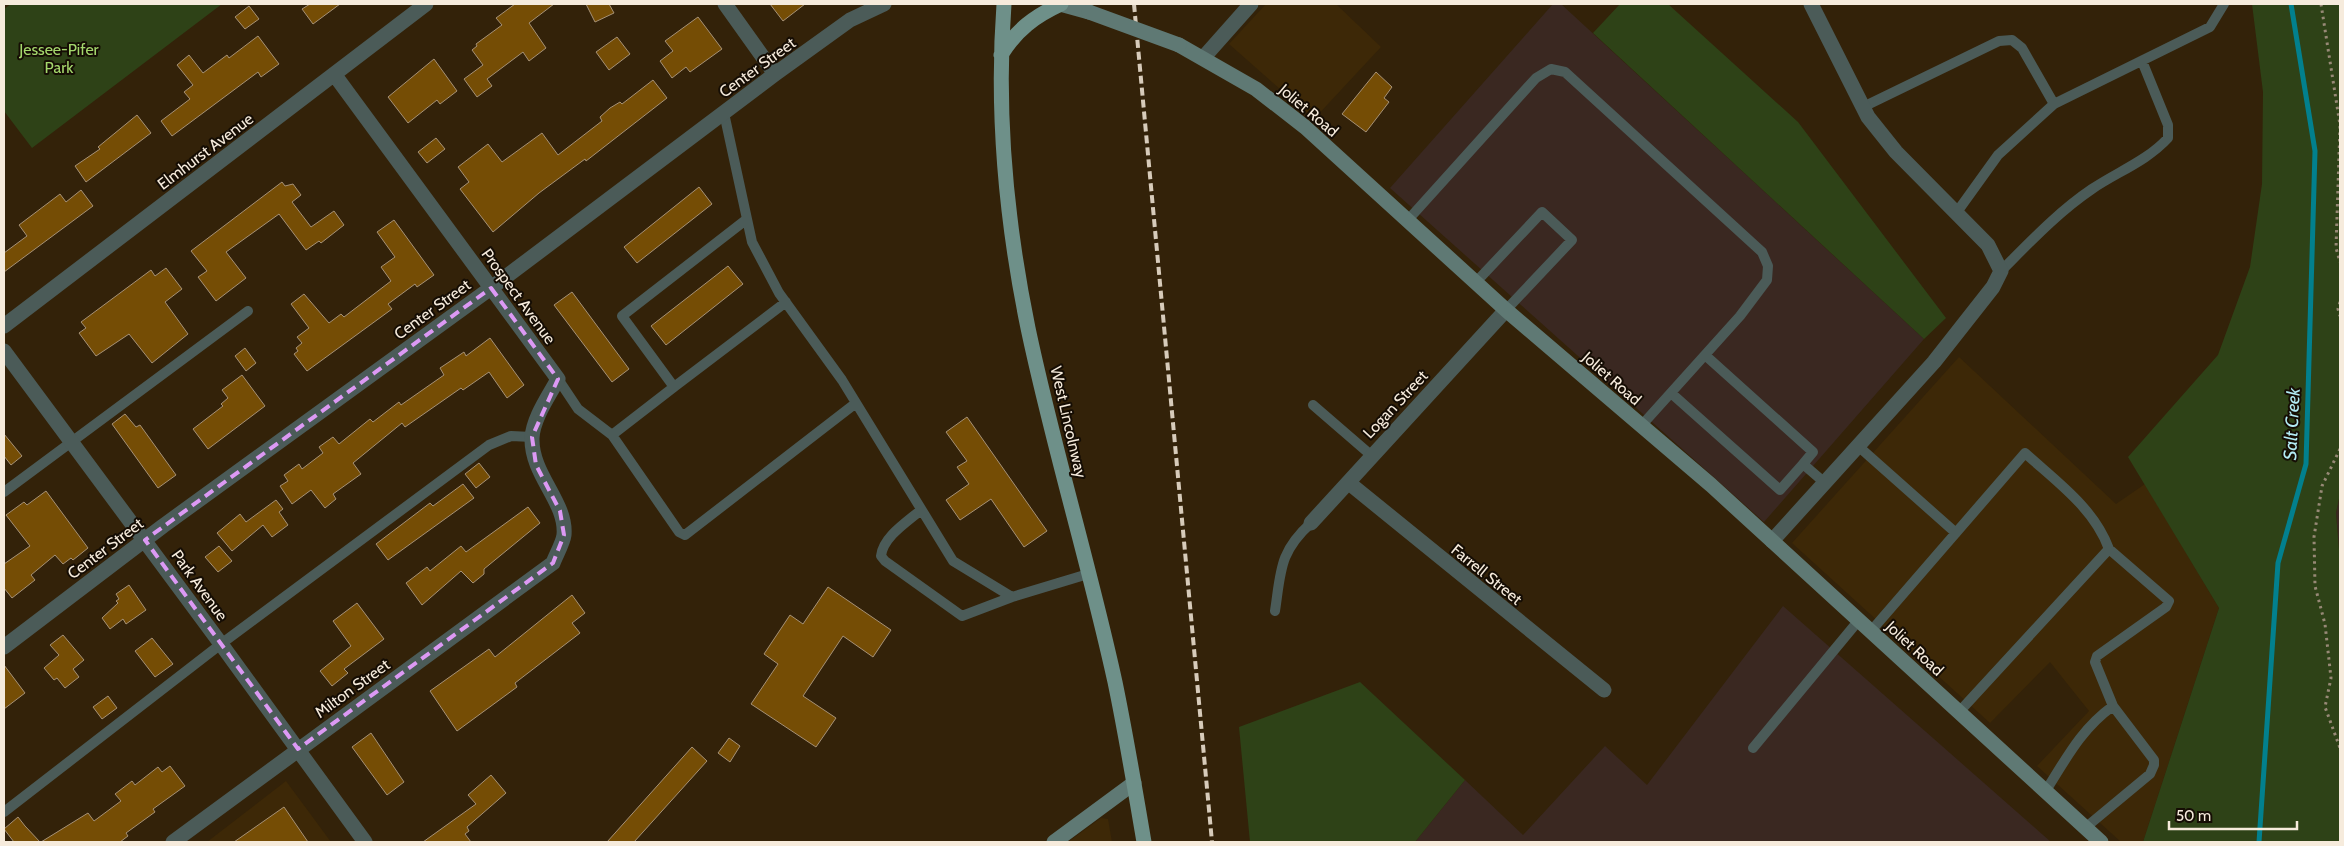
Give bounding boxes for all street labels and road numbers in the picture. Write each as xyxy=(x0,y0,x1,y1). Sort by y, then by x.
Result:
street label: Center Street xyxy=(715,33,800,102)
street label: Joliet Road xyxy=(1274,79,1342,141)
street label: Elmhurst Avenue xyxy=(154,109,257,194)
street label: Prospect Avenue xyxy=(478,245,560,348)
street label: Center Street xyxy=(390,275,475,344)
street label: Joliet Road xyxy=(1578,347,1645,409)
street label: West Lincolnway xyxy=(1046,364,1091,480)
street label: Logan Street xyxy=(1359,366,1432,442)
street label: Center Street xyxy=(64,513,147,583)
street label: Farrell Street xyxy=(1447,540,1526,609)
street label: Park Avenue xyxy=(167,546,232,625)
street label: Joliet Road xyxy=(1881,616,1947,680)
street label: Milton Street xyxy=(311,655,394,722)

